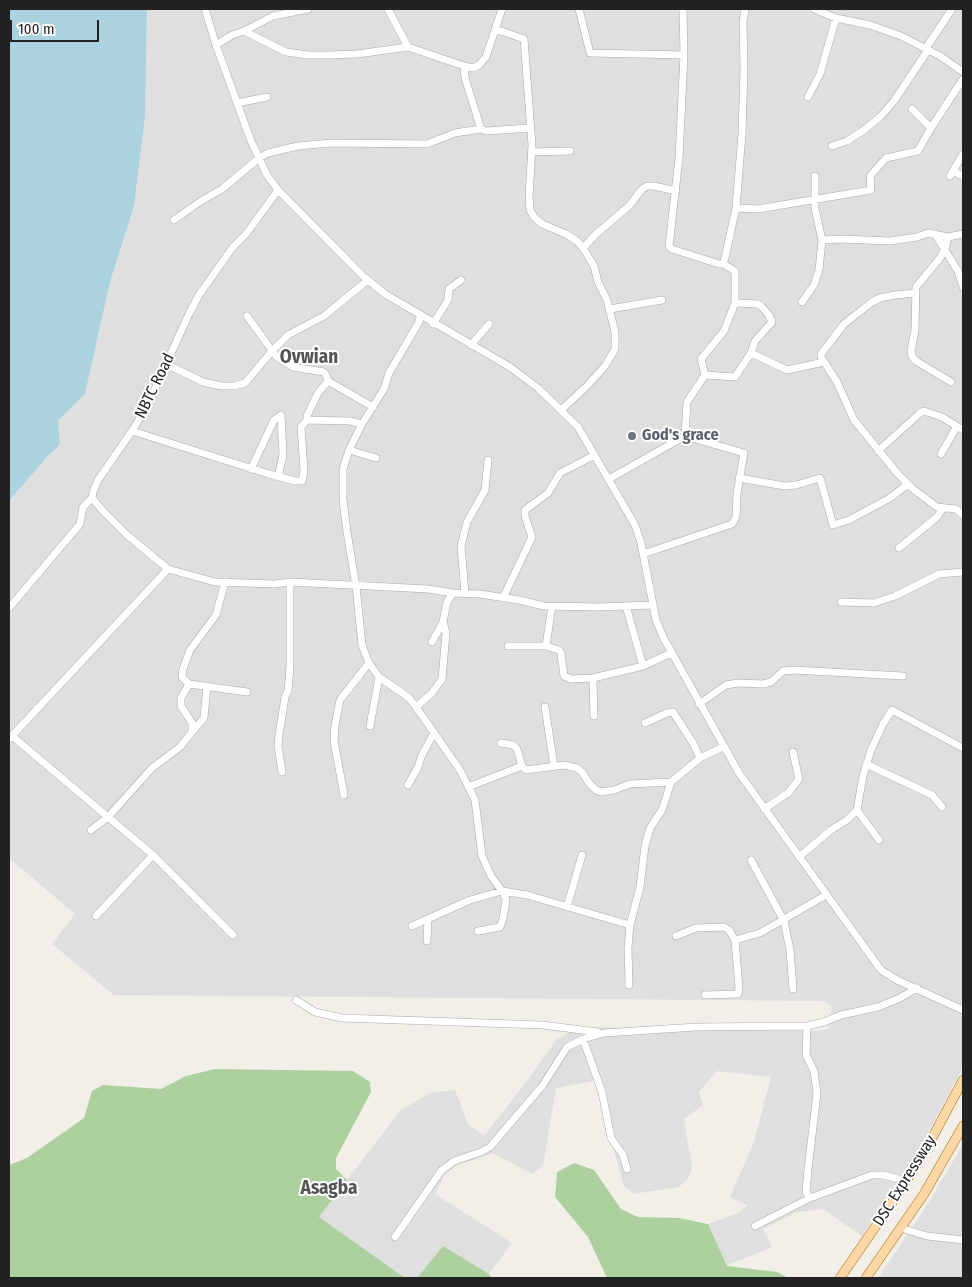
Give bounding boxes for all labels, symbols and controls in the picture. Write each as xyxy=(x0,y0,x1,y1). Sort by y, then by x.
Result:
scale bar xyxy=(12,10,101,42)
text: 100 m xyxy=(18,20,55,38)
district label: Ovwian xyxy=(280,347,338,369)
street label: NBTC Road xyxy=(131,350,179,422)
place label: God's grace xyxy=(642,426,719,446)
marker: God's grace xyxy=(626,430,638,442)
street label: DSC Expressway xyxy=(869,1132,941,1230)
district label: Asagba xyxy=(301,1178,357,1200)

